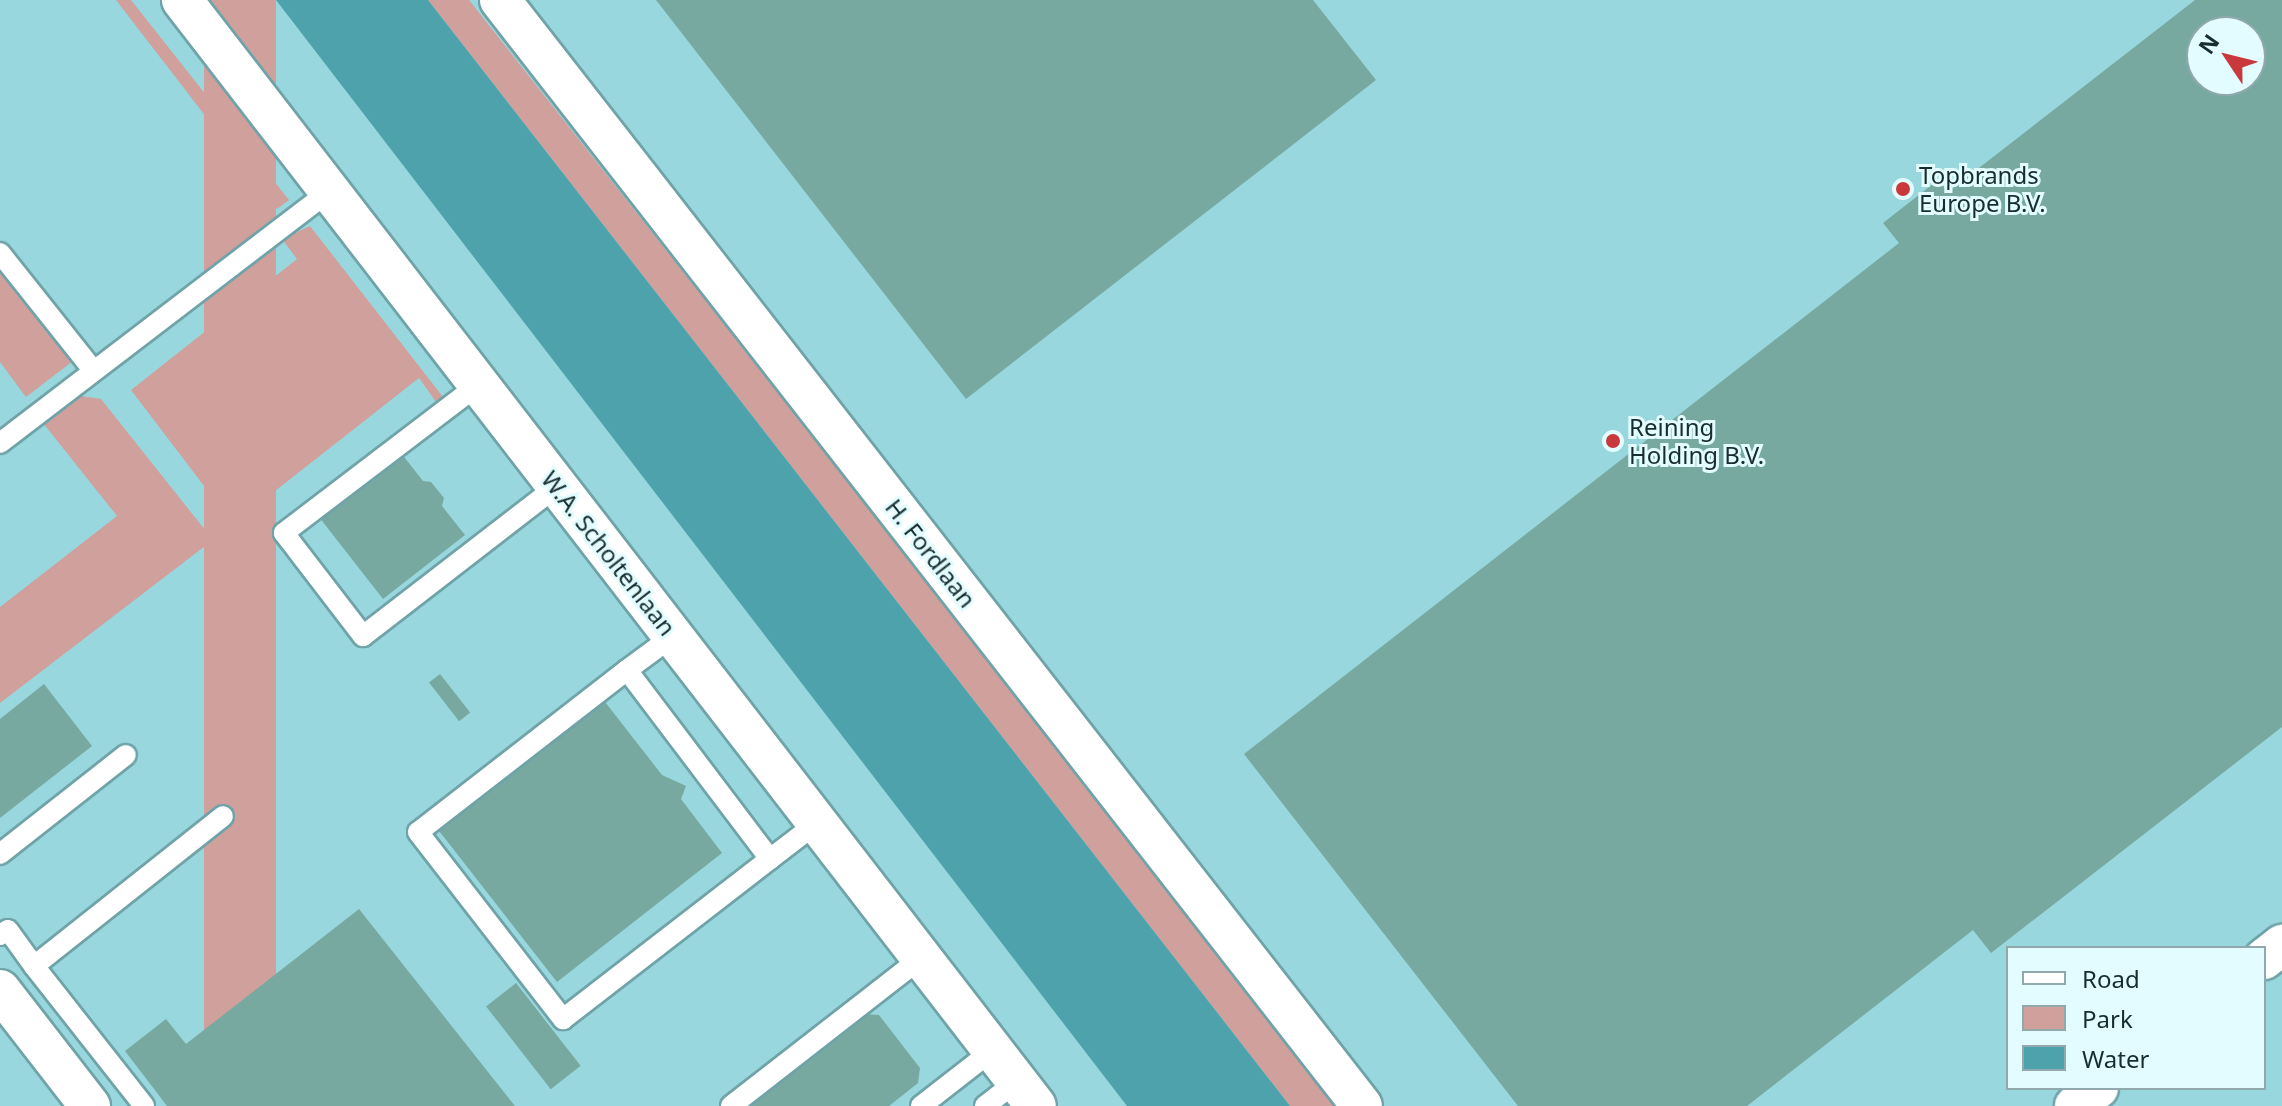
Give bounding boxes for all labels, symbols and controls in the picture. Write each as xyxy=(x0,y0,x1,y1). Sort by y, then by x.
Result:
north arrow xyxy=(2186,16,2266,96)
text: N xyxy=(2191,27,2225,59)
place label: Topbrands Europe B.V. xyxy=(1919,161,2046,217)
marker: Topbrands Europe B.V. xyxy=(1894,180,1912,198)
place label: Reining Holding B.V. xyxy=(1629,413,1764,469)
marker: Reining Holding B.V. xyxy=(1604,432,1622,450)
street label: W.A. Scholtenlaan xyxy=(536,465,682,641)
street label: H. Fordlaan xyxy=(880,493,982,613)
legend xyxy=(2006,946,2266,1090)
text: Road xyxy=(2082,962,2140,995)
text: Park xyxy=(2082,1002,2133,1035)
text: Water xyxy=(2082,1042,2149,1075)

